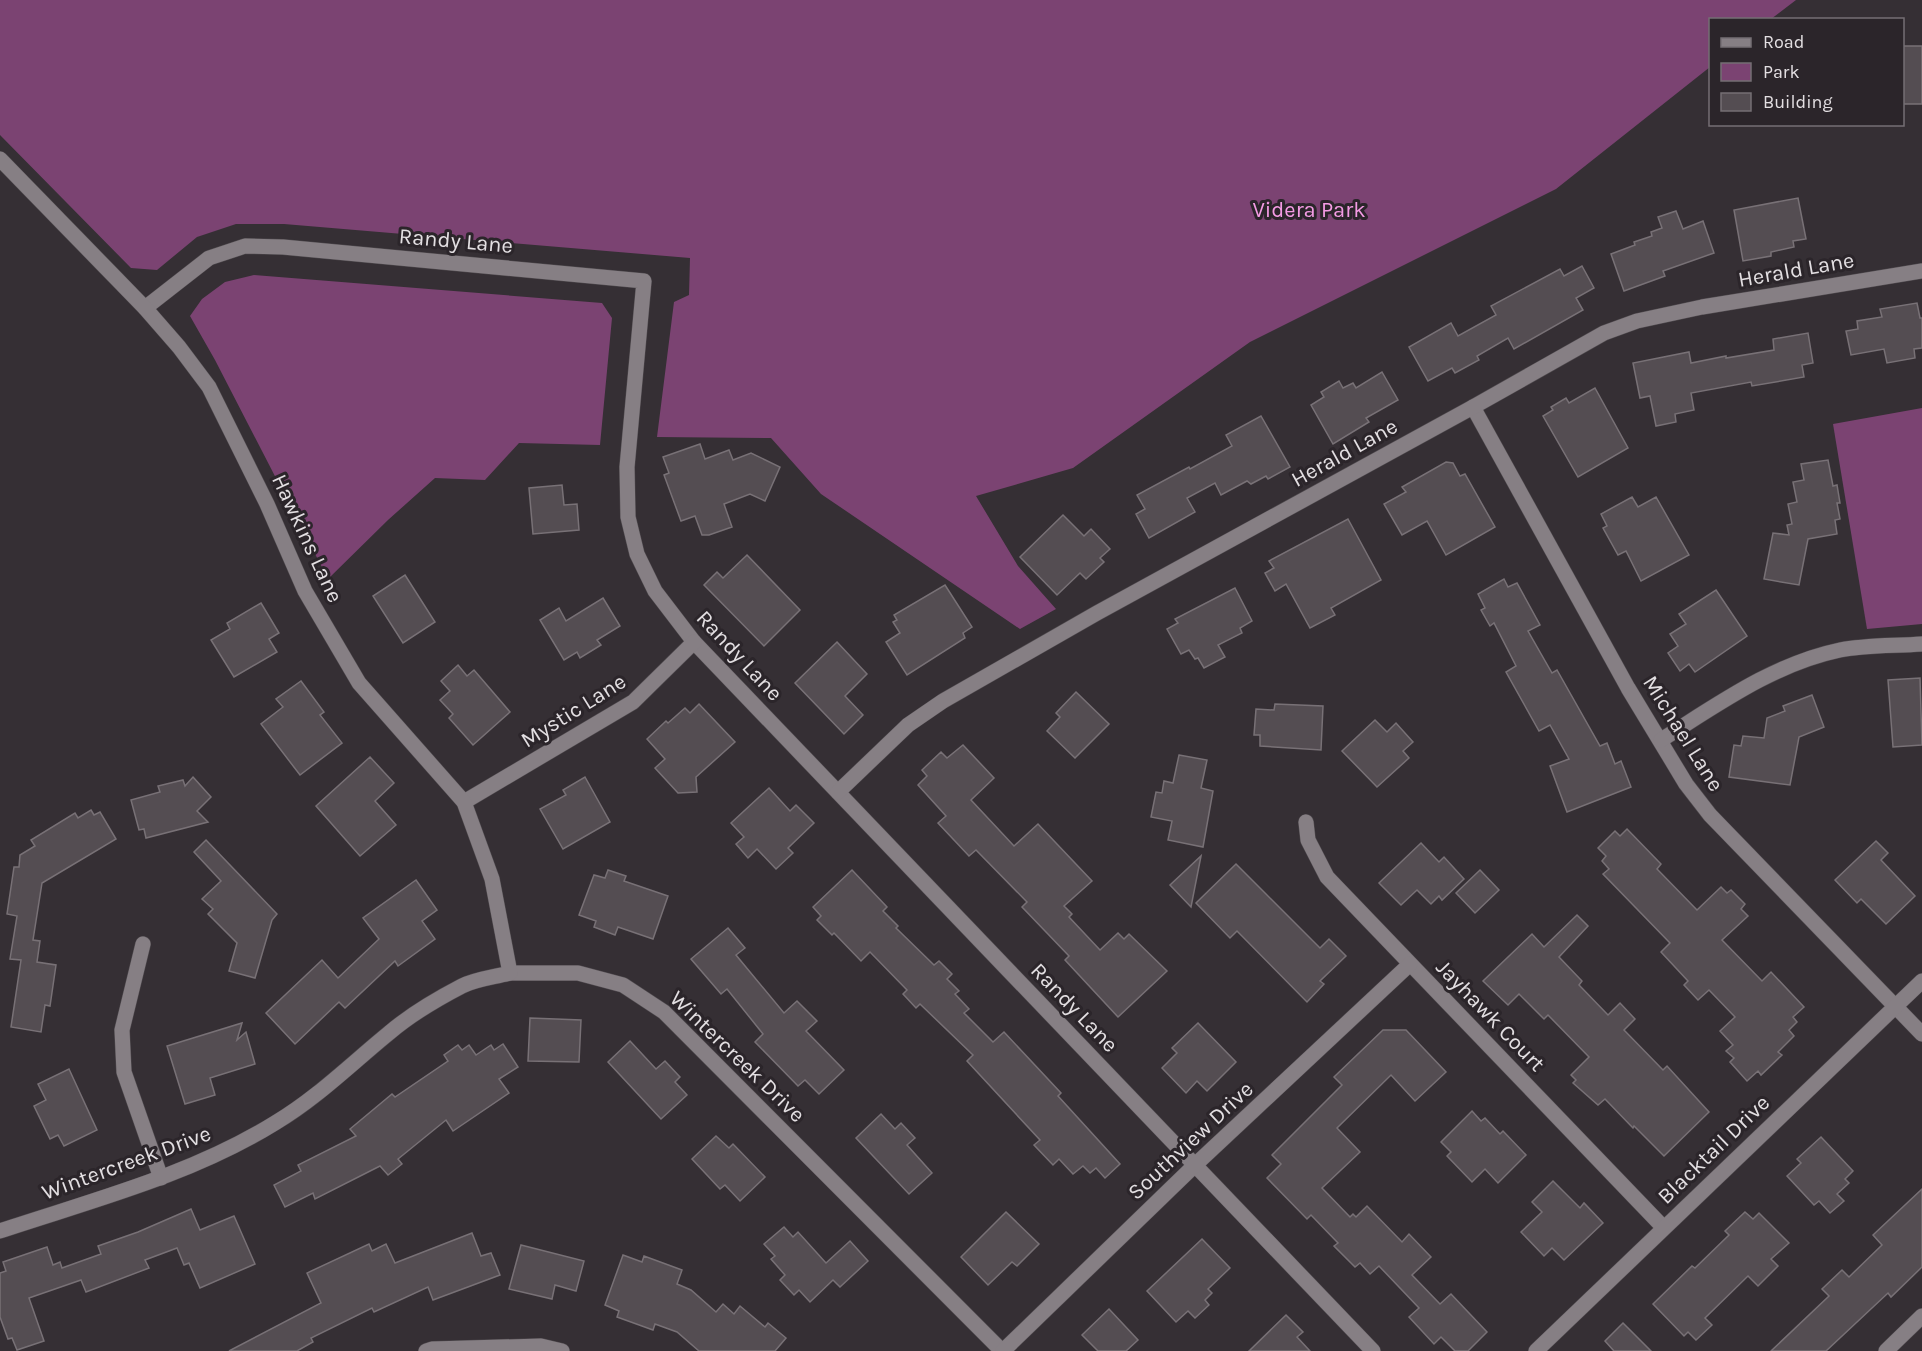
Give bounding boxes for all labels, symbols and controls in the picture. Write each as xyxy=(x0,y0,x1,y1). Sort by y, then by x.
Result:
legend xyxy=(1709,18,1904,126)
text: Road xyxy=(1763,31,1804,53)
text: Park xyxy=(1763,61,1800,83)
text: Building xyxy=(1763,91,1833,113)
park label: Videra Park xyxy=(1252,197,1366,223)
street label: Randy Lane xyxy=(398,223,514,259)
street label: Herald Lane xyxy=(1736,247,1856,293)
street label: Herald Lane xyxy=(1287,413,1402,493)
street label: Hawkins Lane xyxy=(266,470,348,607)
street label: Randy Lane xyxy=(691,605,788,706)
street label: Mystic Lane xyxy=(516,668,631,753)
street label: Michael Lane xyxy=(1637,671,1729,796)
street label: Jayhawk Court xyxy=(1430,954,1550,1077)
street label: Randy Lane xyxy=(1025,958,1123,1058)
street label: Wintercreek Drive xyxy=(664,986,810,1128)
street label: Southview Drive xyxy=(1123,1076,1259,1205)
street label: Blacktail Drive xyxy=(1652,1090,1775,1210)
street label: Wintercreek Drive xyxy=(38,1120,214,1206)

